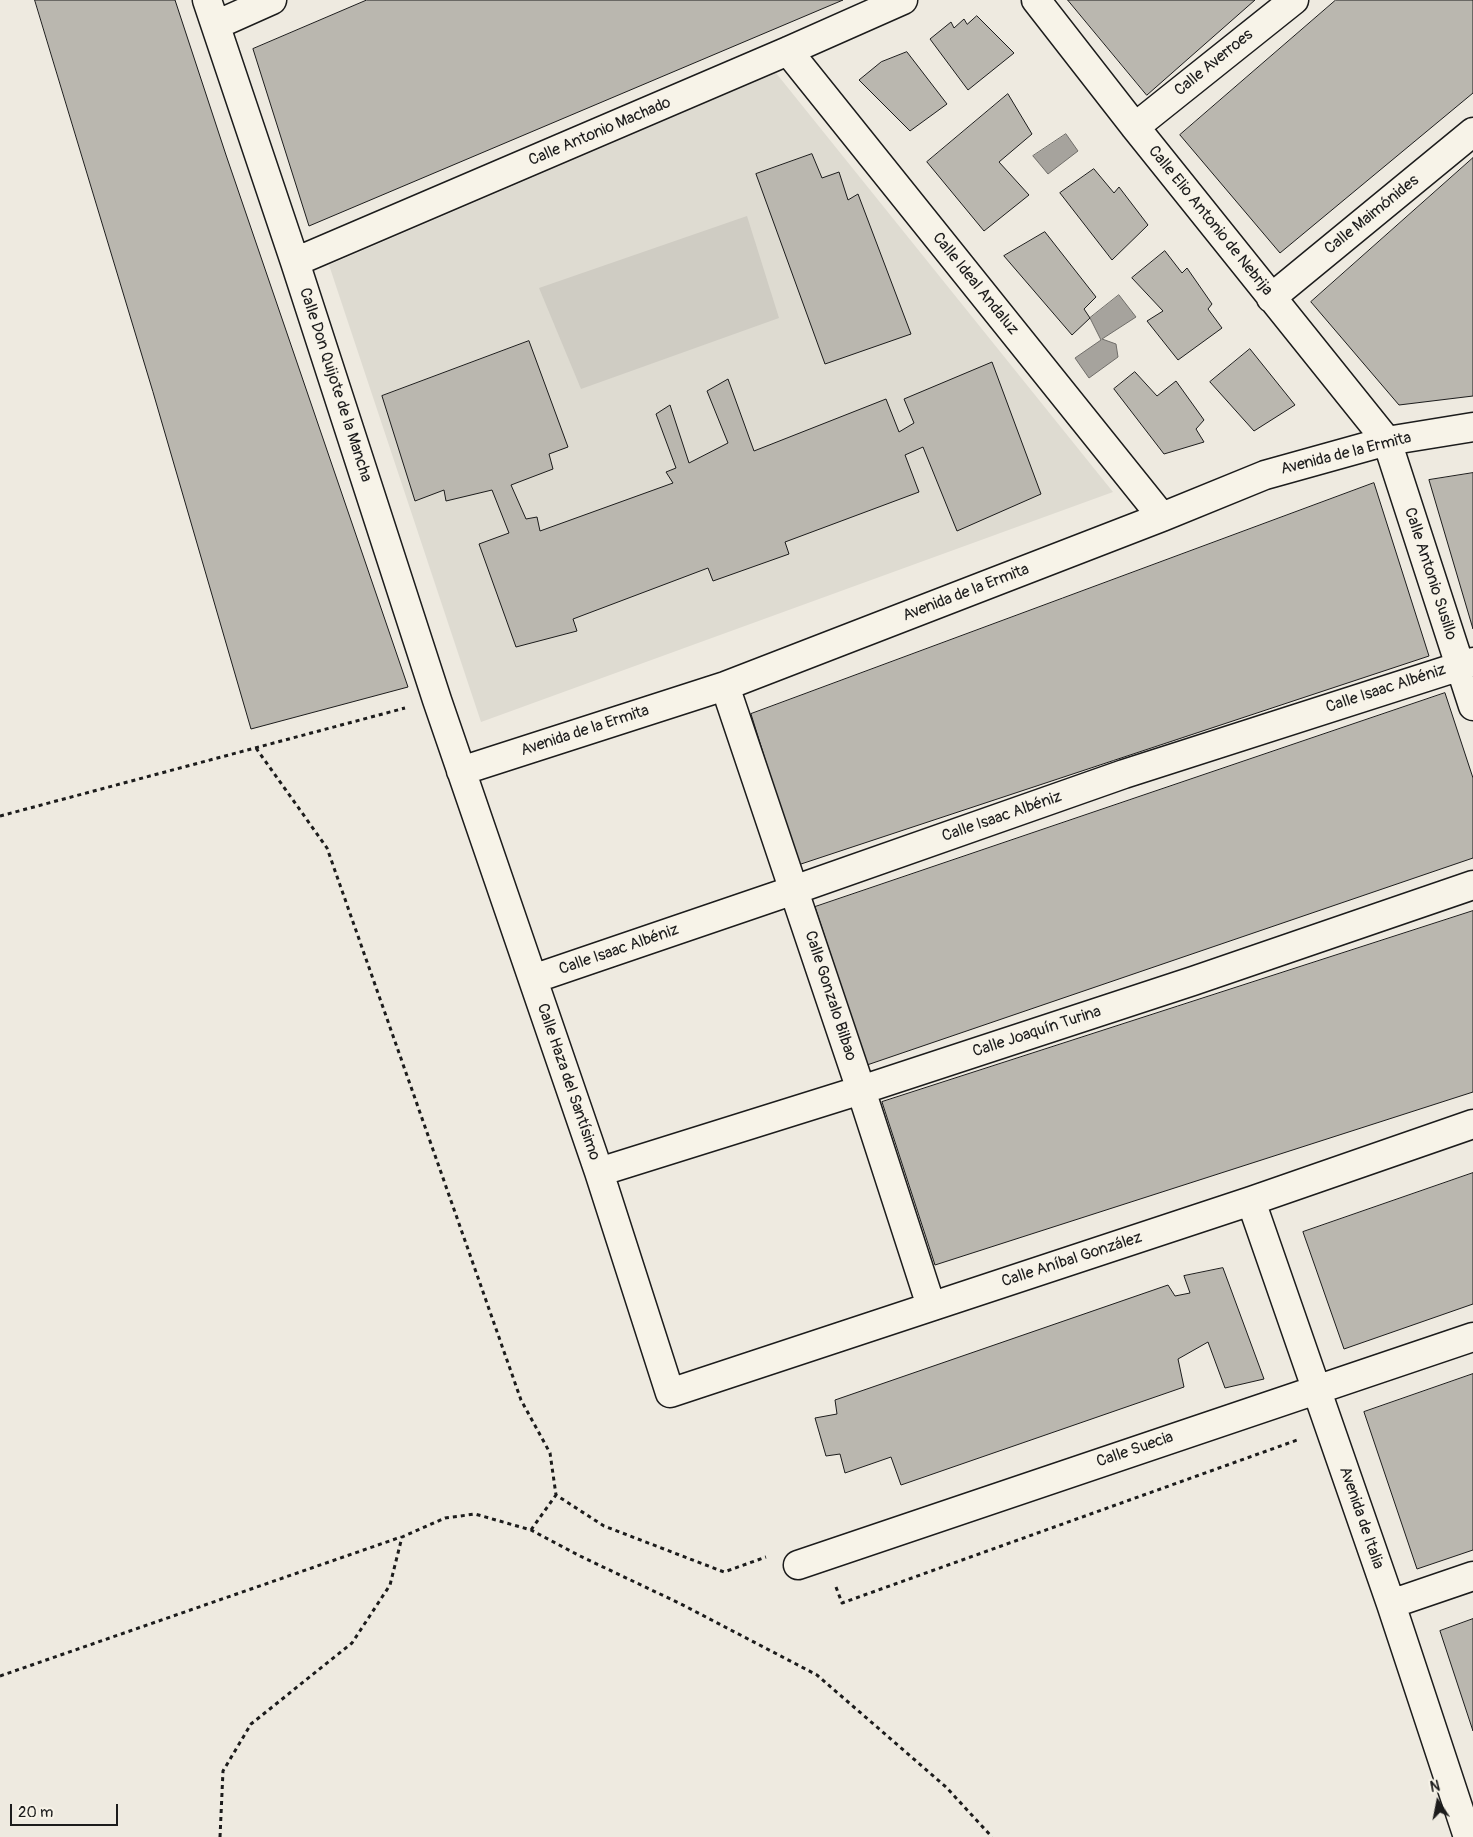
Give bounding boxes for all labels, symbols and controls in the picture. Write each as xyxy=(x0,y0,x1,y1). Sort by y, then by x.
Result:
street label: Calle Averroes xyxy=(1171,25,1257,101)
street label: Calle Antonio Machado xyxy=(526,93,674,171)
street label: Calle Elio Antonio de Nebrija xyxy=(1144,142,1276,300)
street label: Calle Maimónides xyxy=(1321,171,1423,259)
street label: Calle Ideal Andaluz xyxy=(928,229,1022,339)
street label: Calle Don Quijote de la Mancha xyxy=(294,285,376,485)
street label: Avenida de la Ermita xyxy=(1279,428,1413,480)
street label: Calle Antonio Susillo xyxy=(1400,505,1460,643)
street label: Avenida de la Ermita xyxy=(900,560,1032,626)
street label: Calle Isaac Albéniz xyxy=(1323,661,1449,717)
street label: Avenida de la Ermita xyxy=(518,701,652,761)
street label: Calle Isaac Albéniz xyxy=(940,788,1064,846)
street label: Calle Isaac Albéniz xyxy=(557,921,681,979)
street label: Calle Gonzalo Bilbao xyxy=(800,929,860,1063)
street label: Calle Haza del Santísimo xyxy=(532,1001,604,1163)
street label: Calle Joaquín Turina xyxy=(970,1002,1104,1062)
street label: Calle Aníbal González xyxy=(999,1228,1145,1292)
street label: Calle Suecia xyxy=(1094,1428,1176,1472)
street label: Avenida de Italia xyxy=(1335,1464,1387,1572)
north arrow xyxy=(1413,1777,1463,1827)
text: N xyxy=(1429,1778,1441,1796)
scale bar xyxy=(12,1794,120,1826)
text: 20 m xyxy=(18,1803,53,1822)

